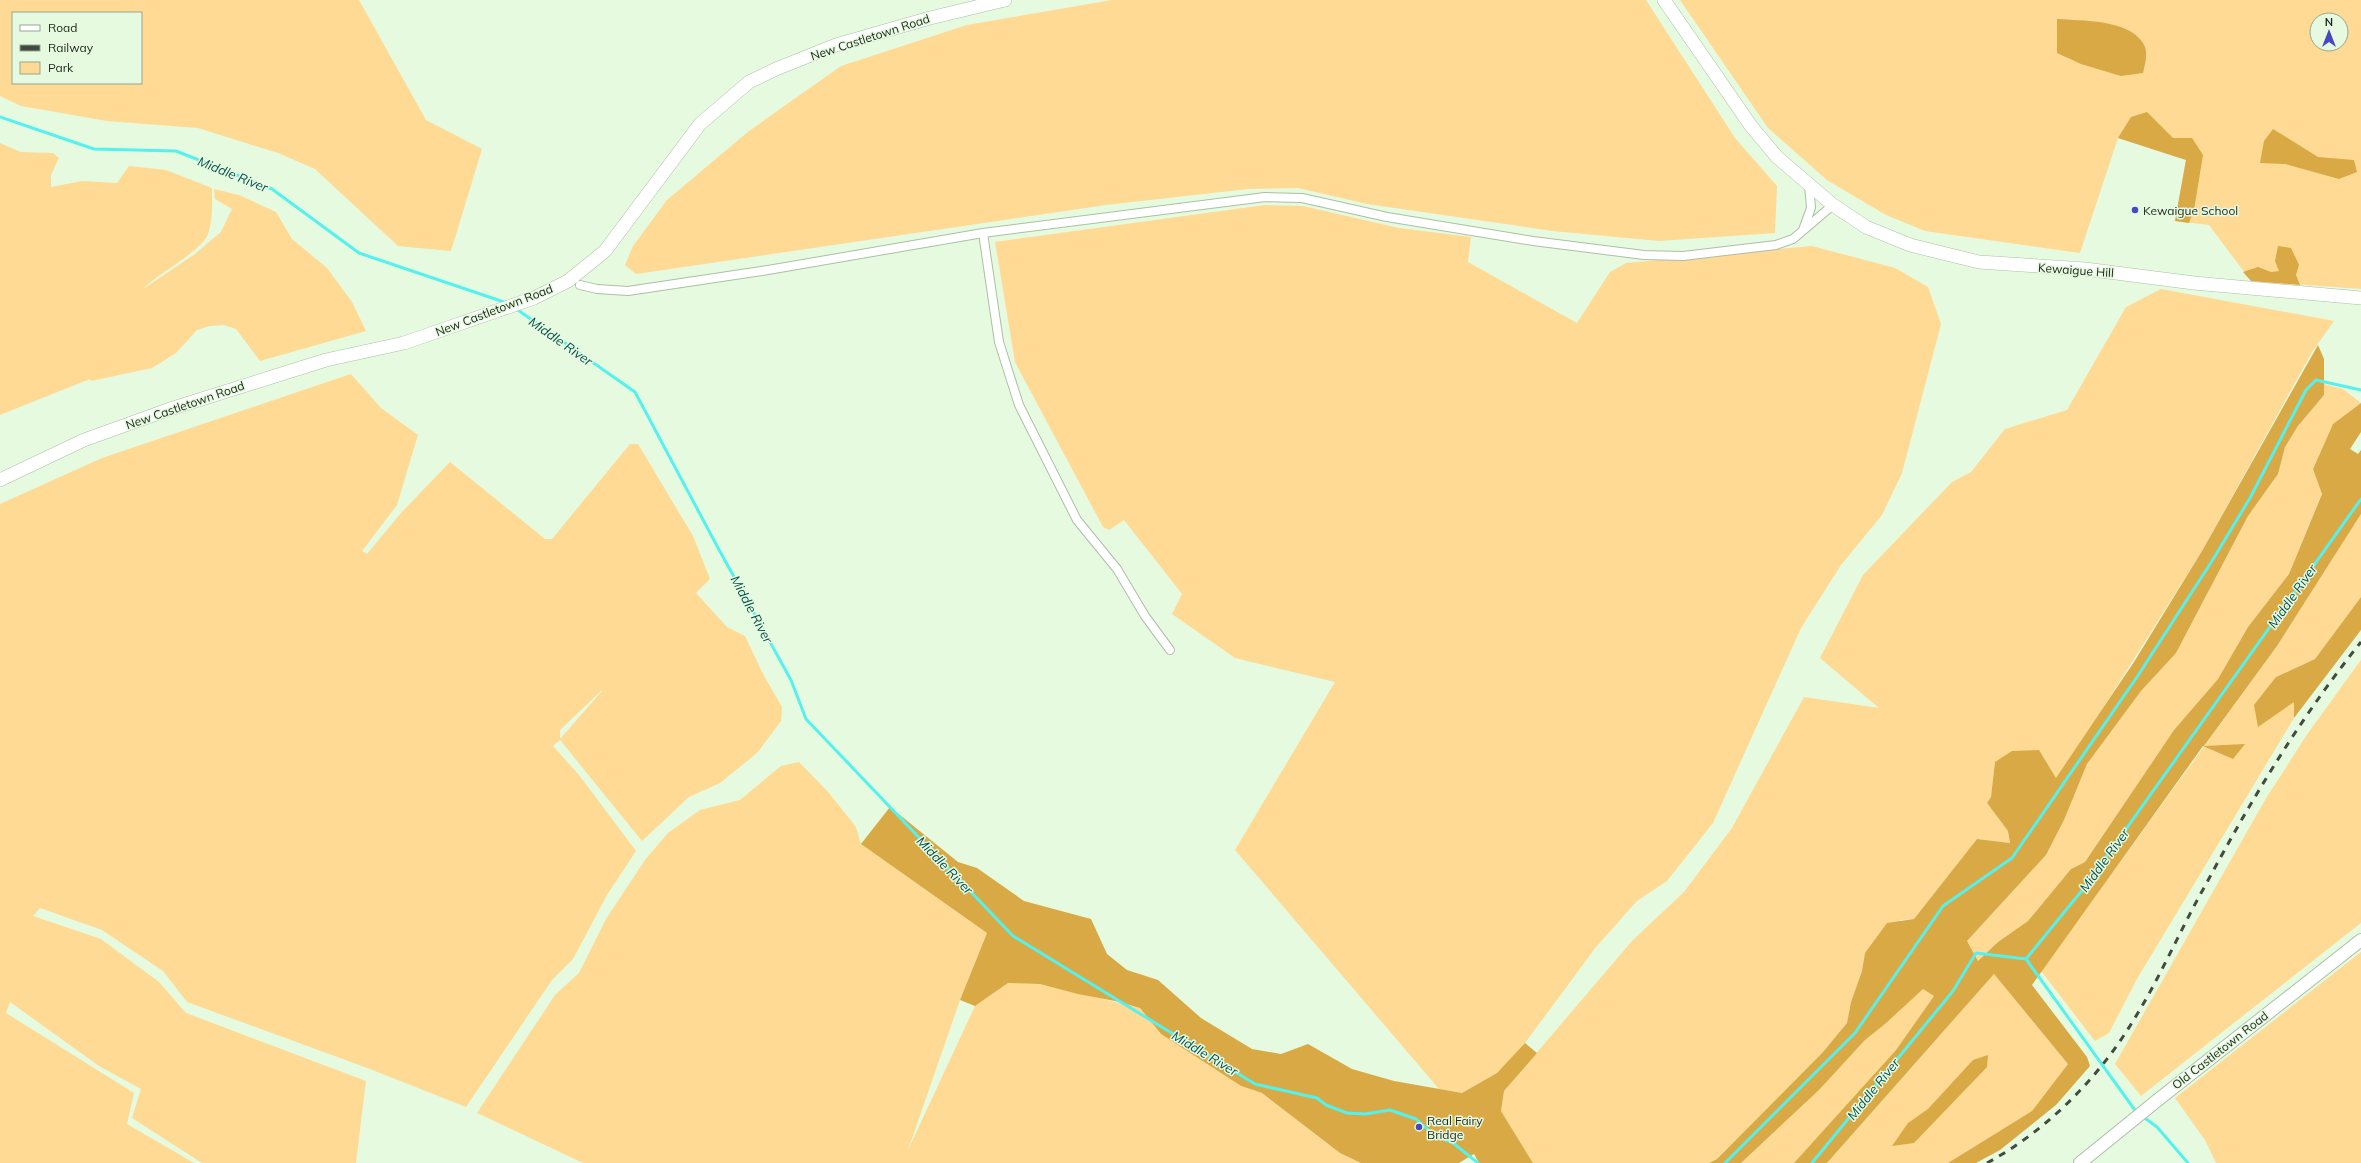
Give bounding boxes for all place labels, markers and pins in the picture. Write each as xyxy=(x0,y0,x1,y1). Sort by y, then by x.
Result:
place label: Kewaigue School xyxy=(2143,203,2238,218)
marker: Kewaigue School xyxy=(2130,205,2140,215)
place label: Real Fairy Bridge xyxy=(1427,1113,1483,1142)
marker: Real Fairy Bridge xyxy=(1414,1122,1424,1132)

